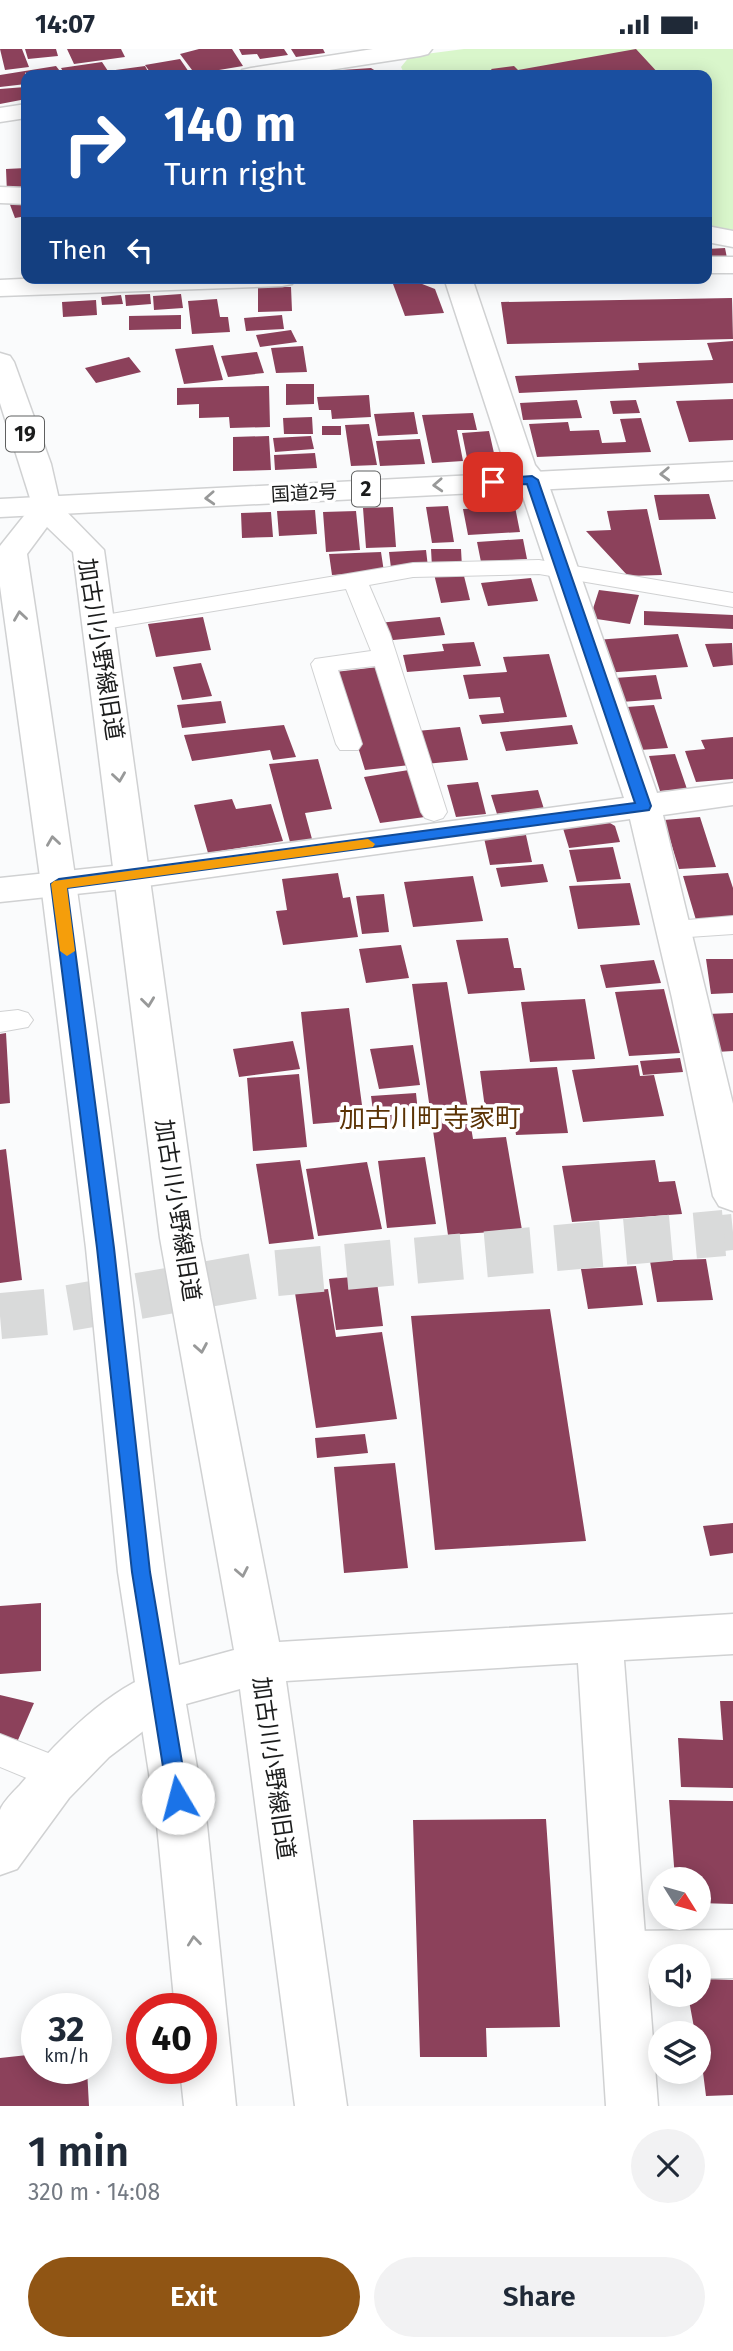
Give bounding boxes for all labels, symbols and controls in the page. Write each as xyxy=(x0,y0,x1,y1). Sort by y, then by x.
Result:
text: 14:07 xyxy=(35,9,95,40)
text: 140 m xyxy=(164,95,296,154)
icon: right xyxy=(49,98,140,189)
text: Turn right xyxy=(164,155,306,193)
icon: left xyxy=(121,231,159,269)
text: Then xyxy=(49,235,107,266)
road number: 19 xyxy=(6,417,44,451)
pin xyxy=(463,452,523,512)
icon: arrive xyxy=(474,463,512,501)
one-way arrow xyxy=(659,467,670,482)
road number: 2 xyxy=(352,471,380,507)
one-way arrow xyxy=(432,478,443,493)
street label: 国道2号 xyxy=(270,480,338,506)
one-way arrow xyxy=(205,490,216,505)
street label: 加古川小野線旧道 xyxy=(73,556,129,742)
one-way arrow xyxy=(13,610,28,622)
one-way arrow xyxy=(112,771,127,782)
one-way arrow xyxy=(45,835,60,847)
one-way arrow xyxy=(141,996,156,1008)
district label: 加古川町寺家町 xyxy=(339,1103,521,1134)
street label: 加古川小野線旧道 xyxy=(150,1117,206,1303)
one-way arrow xyxy=(193,1342,208,1354)
one-way arrow xyxy=(233,1566,248,1578)
street label: 加古川小野線旧道 xyxy=(247,1675,301,1861)
position arrow xyxy=(141,1761,215,1835)
north arrow xyxy=(648,1867,710,1930)
map controls xyxy=(648,1867,711,2084)
one-way arrow xyxy=(186,1935,201,1947)
button: sound xyxy=(648,1944,711,2007)
speed limit sign: 40 xyxy=(126,1993,217,2084)
text: 32 xyxy=(49,2008,84,2050)
button: layers xyxy=(648,2021,711,2084)
text: km/h xyxy=(44,2045,89,2067)
text: 1 min xyxy=(28,2127,129,2177)
button: close xyxy=(631,2129,705,2203)
text: 320 m · 14:08 xyxy=(28,2178,160,2206)
button: Exit xyxy=(28,2257,360,2337)
button: Share xyxy=(374,2257,705,2337)

